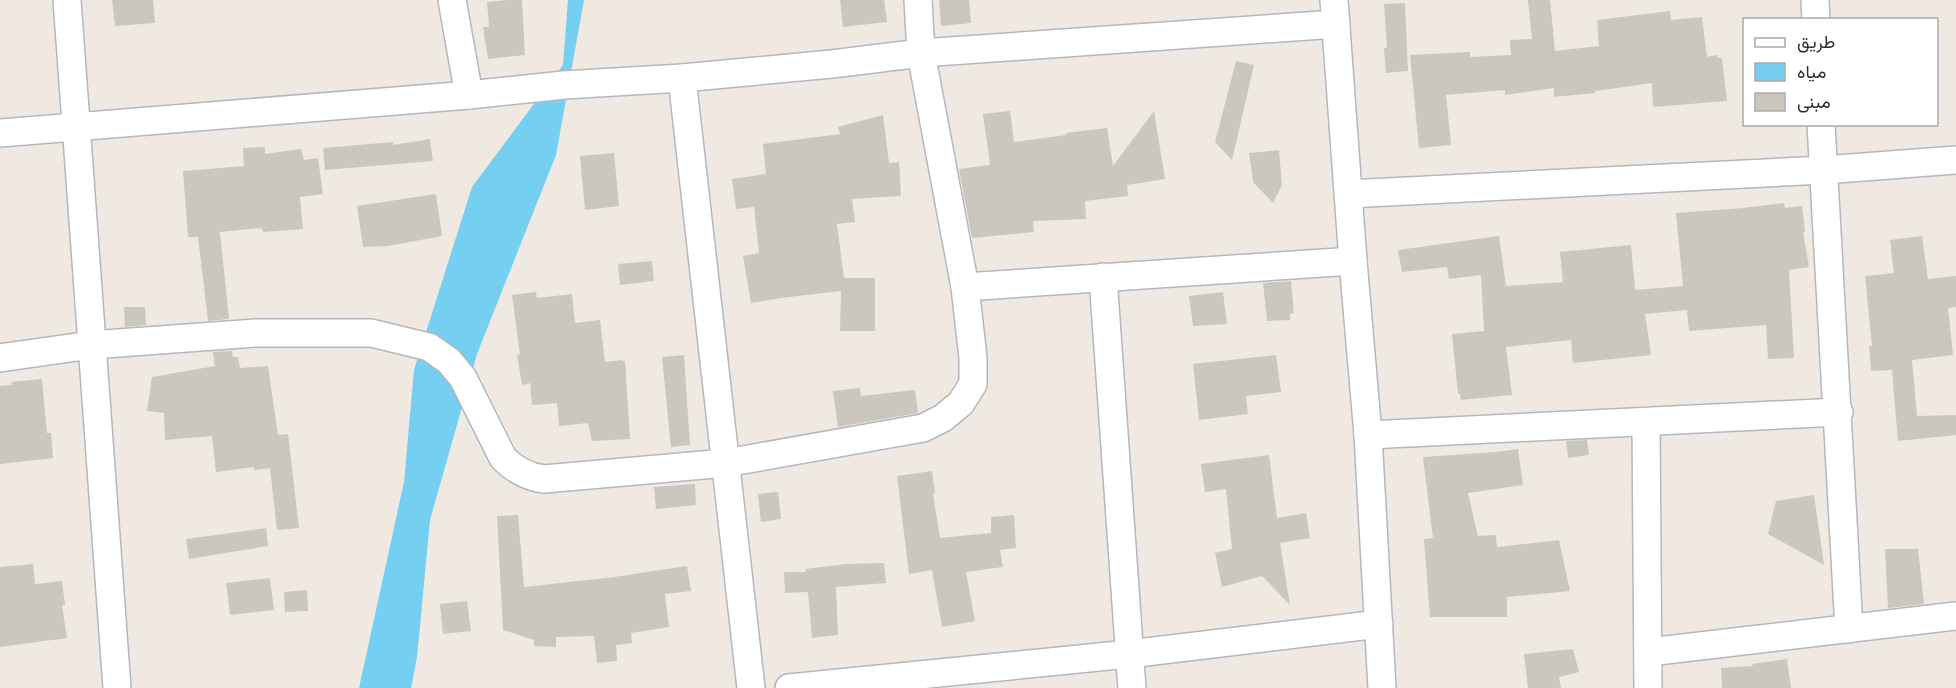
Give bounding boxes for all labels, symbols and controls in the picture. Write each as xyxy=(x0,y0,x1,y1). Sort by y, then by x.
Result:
legend xyxy=(1743,18,1938,126)
text: طريق xyxy=(1797,30,1835,54)
text: مياه xyxy=(1797,60,1826,84)
text: مبنى xyxy=(1797,90,1831,114)

